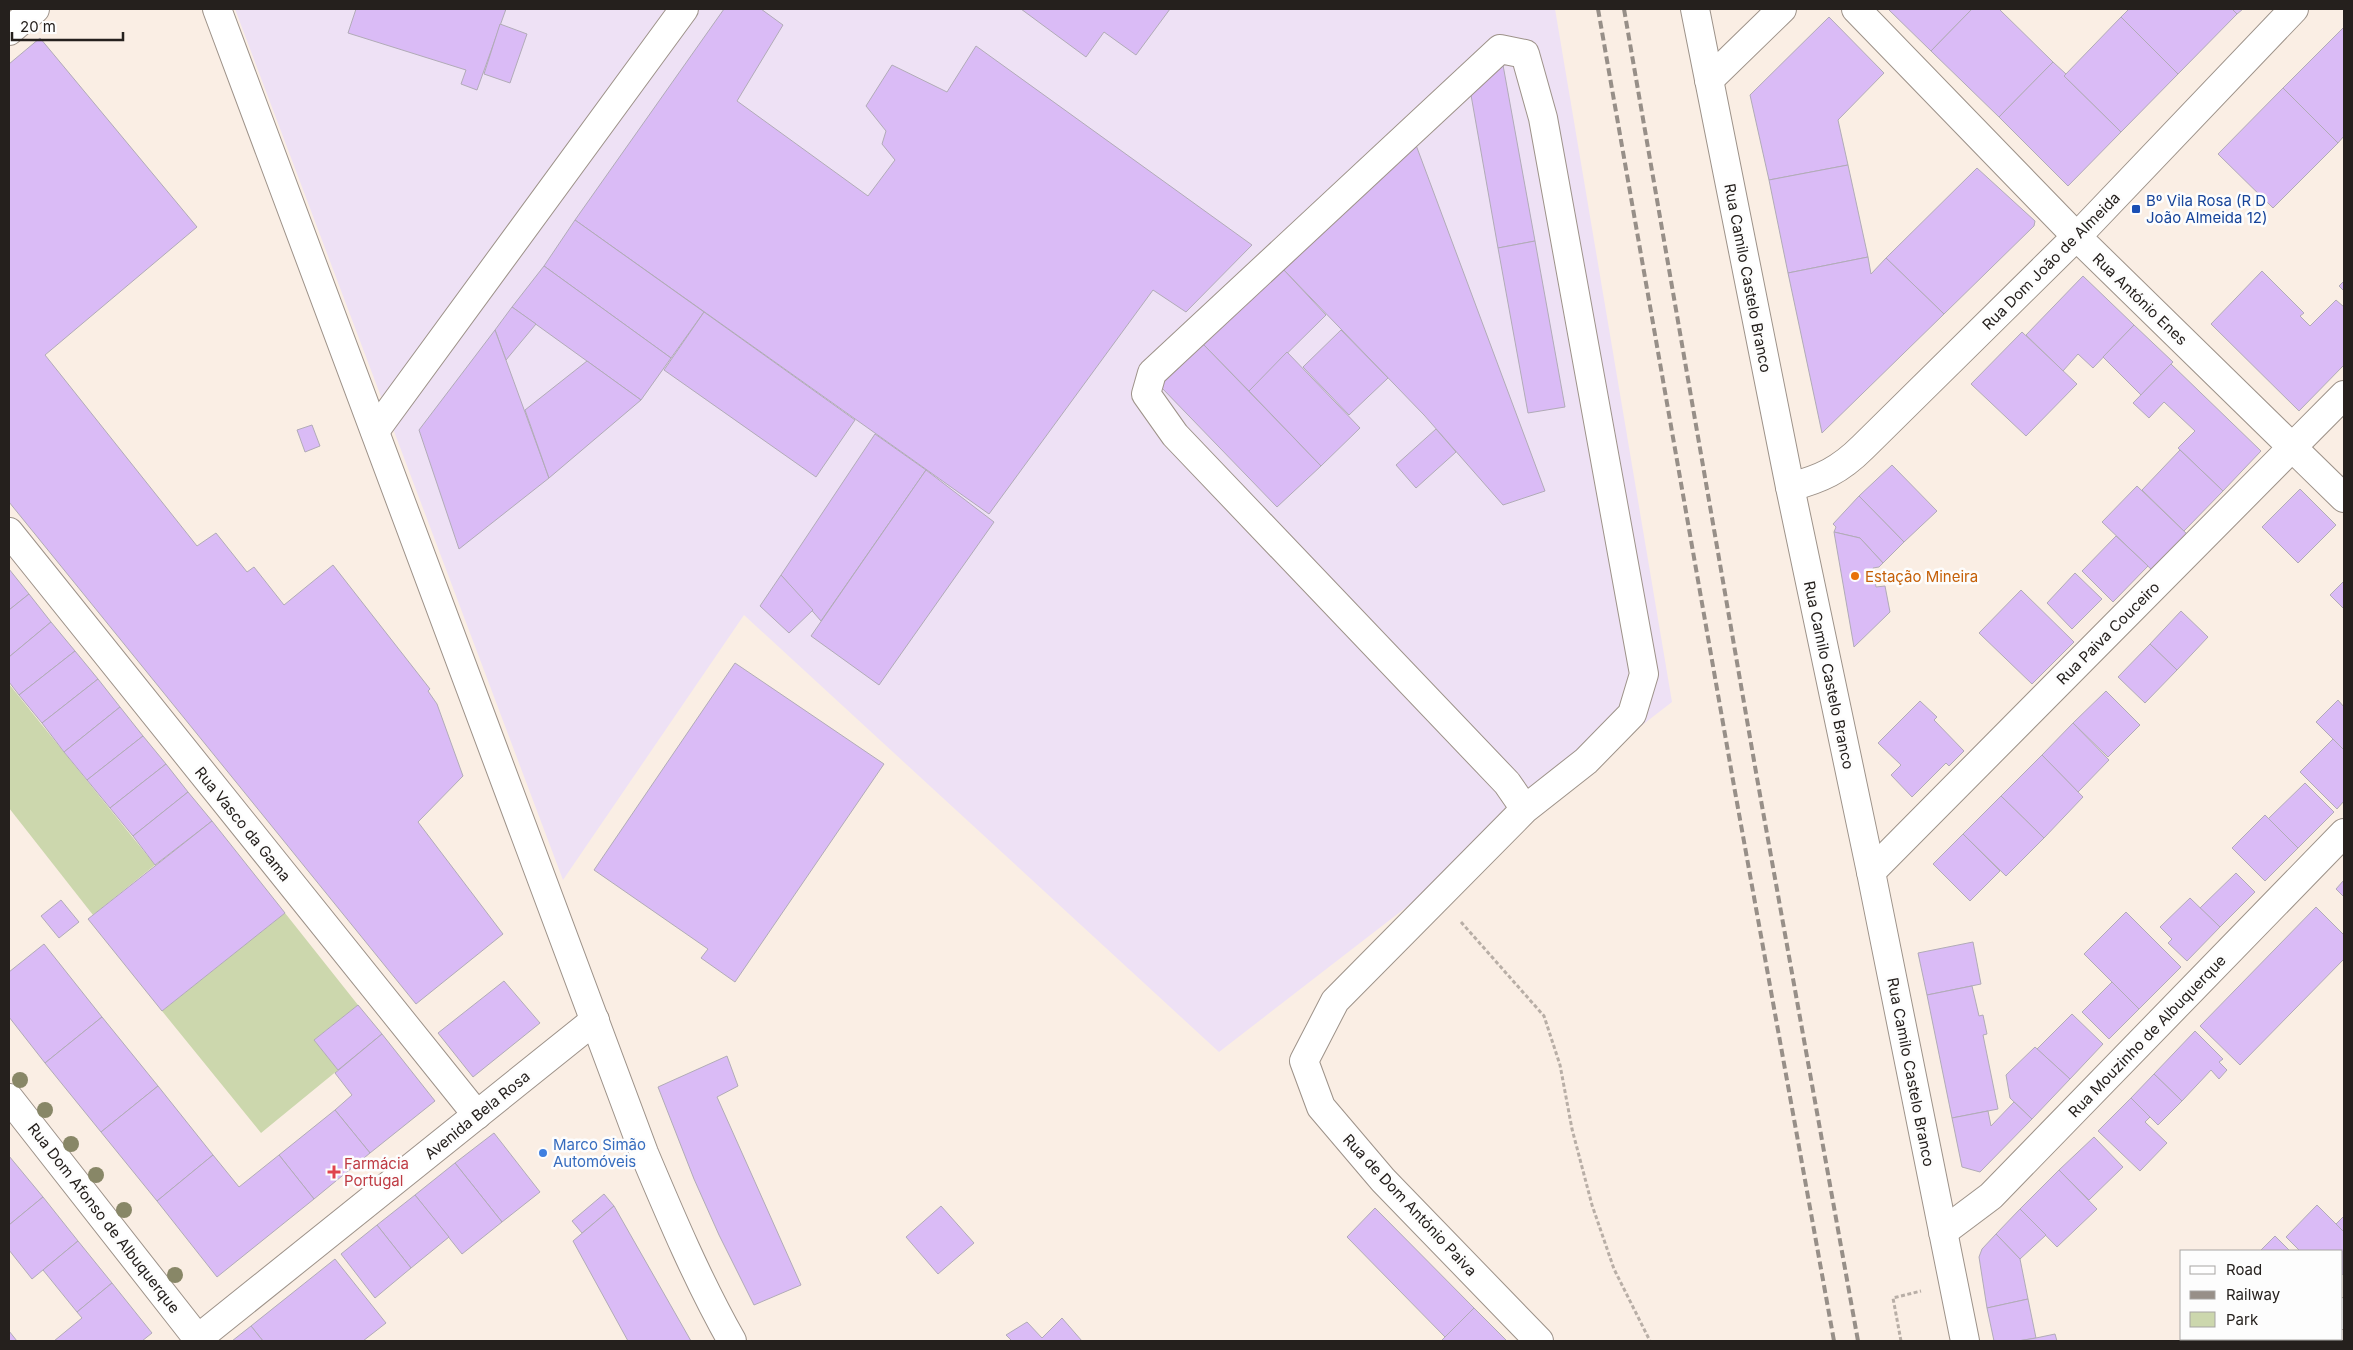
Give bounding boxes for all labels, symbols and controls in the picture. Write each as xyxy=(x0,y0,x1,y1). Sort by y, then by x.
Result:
scale bar xyxy=(12,10,124,42)
text: 20 m xyxy=(20,17,56,36)
street label: Rua Camilo Castelo Branco xyxy=(1720,182,1776,374)
street label: Rua Dom João de Almeida xyxy=(1978,188,2124,334)
place label: Bº Vila Rosa (R D João Almeida 12) xyxy=(2146,191,2267,227)
marker: Bº Vila Rosa (R D João Almeida 12) xyxy=(2130,203,2142,215)
street label: Rua António Enes xyxy=(2089,249,2191,349)
place label: Estação Mineira xyxy=(1865,567,1978,586)
marker: Estação Mineira xyxy=(1849,570,1861,582)
street label: Rua Paiva Couceiro xyxy=(2053,578,2163,688)
street label: Rua Camilo Castelo Branco xyxy=(1800,579,1858,771)
street label: Rua Vasco da Gama xyxy=(191,763,295,885)
street label: Rua Mouzinho de Albuquerque xyxy=(2064,951,2230,1121)
street label: Rua Camilo Castelo Branco xyxy=(1883,976,1939,1168)
street label: Avenida Bela Rosa xyxy=(420,1067,534,1163)
street label: Rua Dom Afonso de Albuquerque xyxy=(24,1119,184,1317)
street label: Rua de Dom António Paiva xyxy=(1339,1130,1481,1280)
place label: Marco Simão Automóveis xyxy=(553,1135,646,1171)
marker: Marco Simão Automóveis xyxy=(537,1147,549,1159)
place label: Farmácia Portugal xyxy=(344,1154,409,1190)
marker: Farmácia Portugal xyxy=(328,1166,340,1178)
legend xyxy=(2180,1250,2343,1340)
text: Road xyxy=(2226,1260,2262,1279)
text: Railway xyxy=(2226,1285,2281,1304)
text: Park xyxy=(2226,1310,2259,1329)

